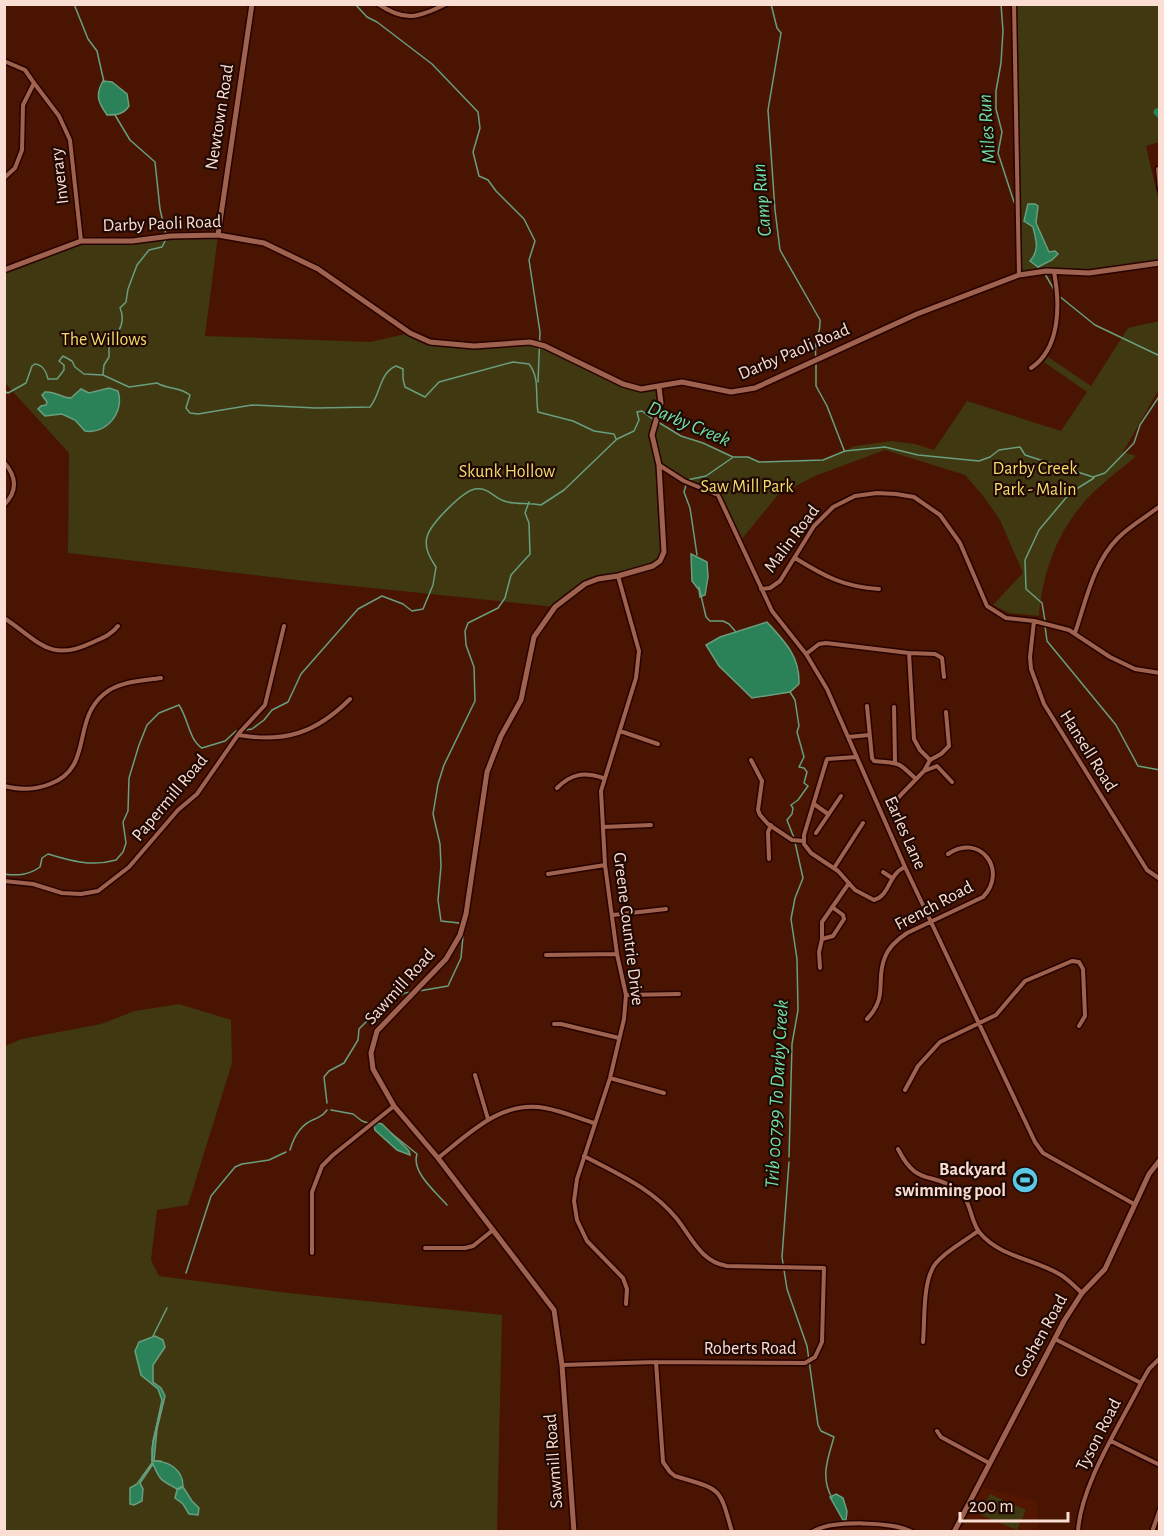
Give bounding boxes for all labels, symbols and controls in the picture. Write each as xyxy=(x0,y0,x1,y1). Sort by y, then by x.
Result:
street label: Newtown Road xyxy=(203,63,237,171)
water label: Miles Run xyxy=(975,93,999,165)
street label: Inverary xyxy=(48,146,72,205)
water label: Camp Run xyxy=(749,163,775,237)
street label: Darby Paoli Road xyxy=(102,213,222,235)
street label: Darby Paoli Road xyxy=(736,320,852,384)
park label: The Willows xyxy=(61,331,147,349)
water label: Darby Creek xyxy=(645,398,733,450)
park label: Darby Creek Park - Malin xyxy=(993,460,1078,499)
park label: Skunk Hollow xyxy=(459,463,555,481)
park label: Saw Mill Park xyxy=(701,478,794,496)
street label: Malin Road xyxy=(761,502,823,576)
street label: Hansell Road xyxy=(1056,707,1120,795)
street label: Papermill Road xyxy=(129,751,211,845)
street label: Earles Lane xyxy=(881,794,929,872)
street label: Greene Countrie Drive xyxy=(610,851,646,1007)
street label: French Road xyxy=(892,878,976,934)
street label: Sawmill Road xyxy=(362,946,438,1028)
water label: Trib 00799 To Darby Creek xyxy=(762,999,792,1189)
place label: Backyard swimming pool xyxy=(895,1161,1007,1200)
sports icon: Backyard swimming pool xyxy=(1010,1165,1040,1195)
street label: Goshen Road xyxy=(1011,1292,1071,1380)
street label: Roberts Road xyxy=(704,1340,796,1358)
street label: Tyson Road xyxy=(1073,1396,1125,1474)
street label: Sawmill Road xyxy=(542,1413,566,1509)
scale bar xyxy=(960,1485,1068,1523)
text: 200 m xyxy=(969,1498,1014,1516)

